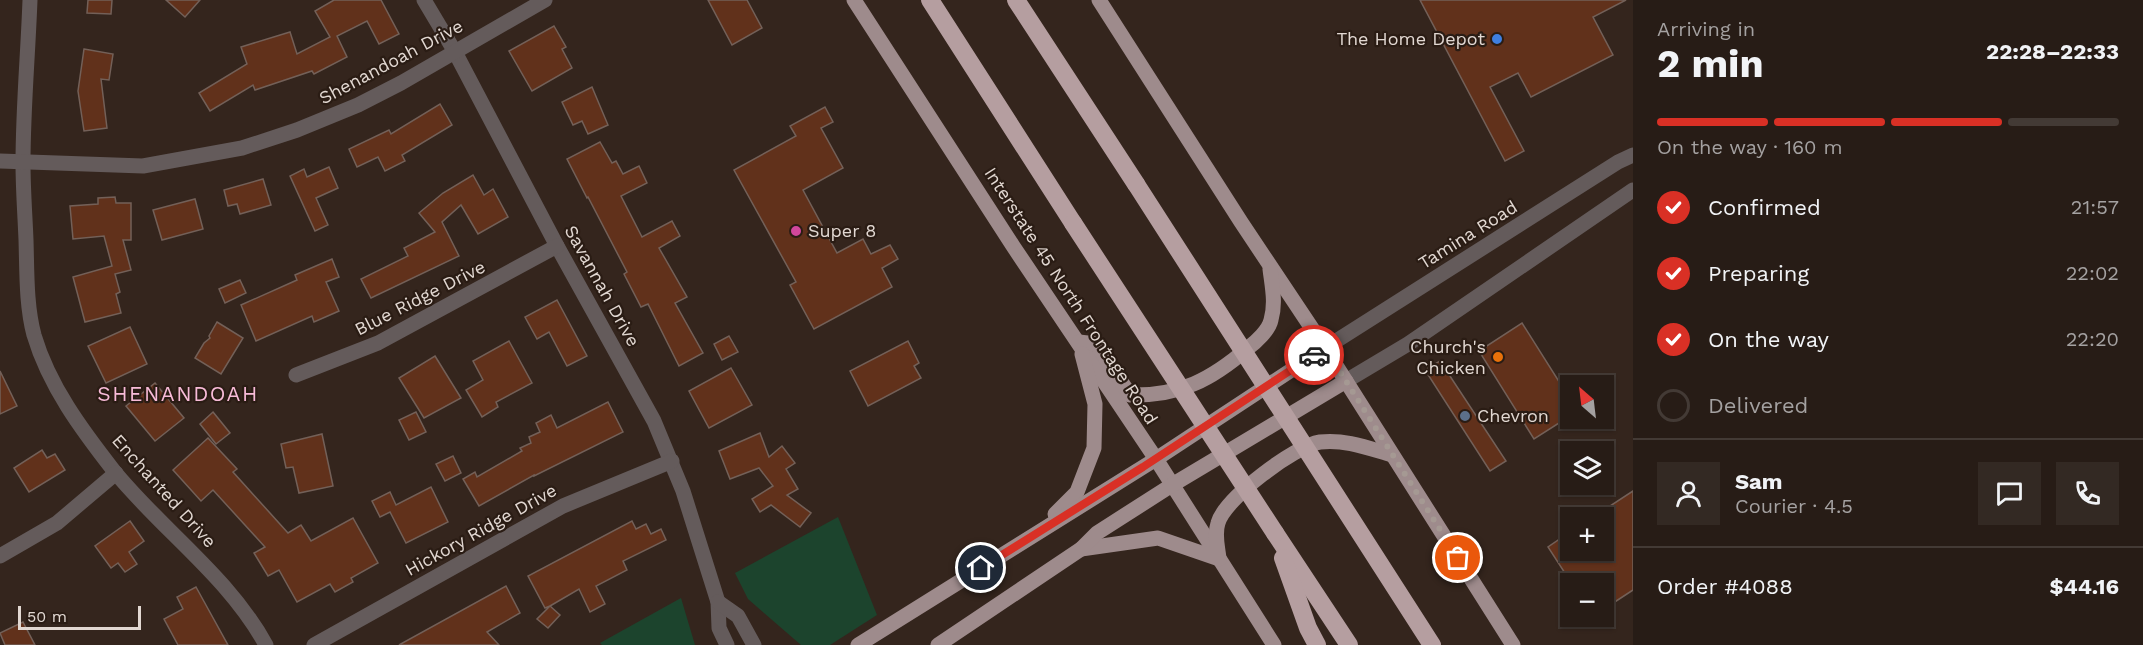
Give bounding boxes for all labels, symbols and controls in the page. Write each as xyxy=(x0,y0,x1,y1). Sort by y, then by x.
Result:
street label: Shenandoah Drive xyxy=(315,15,466,108)
text: Arriving in xyxy=(1657,17,1755,41)
place label: The Home Depot xyxy=(1336,28,1485,49)
marker: The Home Depot xyxy=(1490,32,1504,46)
text: 22:28–22:33 xyxy=(1986,39,2119,64)
text: 2 min xyxy=(1657,41,1764,86)
text: On the way · 160 m xyxy=(1657,135,1842,159)
street label: Interstate 45 North Frontage Road xyxy=(980,163,1162,428)
icon: check xyxy=(1657,191,1690,224)
text: Confirmed xyxy=(1708,195,1821,220)
text: 21:57 xyxy=(2071,195,2119,219)
street label: Tamina Road xyxy=(1415,196,1521,273)
place label: Super 8 xyxy=(808,220,876,241)
street label: Savannah Drive xyxy=(561,222,644,350)
marker: Super 8 xyxy=(789,224,803,238)
street label: Blue Ridge Drive xyxy=(351,256,489,340)
icon: check xyxy=(1657,257,1690,290)
text: Preparing xyxy=(1708,261,1809,286)
text: 22:02 xyxy=(2066,261,2119,285)
icon: check xyxy=(1657,323,1690,356)
courier xyxy=(1284,325,1344,385)
text: On the way xyxy=(1708,327,1829,352)
text: 22:20 xyxy=(2066,327,2119,351)
place label: Church's Chicken xyxy=(1410,336,1486,378)
icon: car xyxy=(1298,339,1331,372)
marker: Church's Chicken xyxy=(1491,350,1505,364)
north arrow xyxy=(1560,375,1614,429)
map controls xyxy=(1560,375,1614,627)
district label: SHENANDOAH xyxy=(97,381,259,406)
text: Delivered xyxy=(1708,393,1808,418)
place label: Chevron xyxy=(1477,405,1549,426)
marker: Chevron xyxy=(1458,409,1472,423)
street label: Enchanted Drive xyxy=(108,430,221,552)
button: layers xyxy=(1560,441,1614,495)
button: person xyxy=(1657,462,1720,525)
button: chat xyxy=(1978,462,2041,525)
button: phone xyxy=(2056,462,2119,525)
text: Sam xyxy=(1735,469,1783,494)
street label: Hickory Ridge Drive xyxy=(401,479,560,580)
text: Courier · 4.5 xyxy=(1735,494,1853,518)
button: + xyxy=(1560,507,1614,561)
pin xyxy=(1432,532,1483,583)
icon: bag xyxy=(1441,541,1474,574)
pin xyxy=(955,542,1006,593)
icon: home xyxy=(964,551,997,584)
button: − xyxy=(1560,573,1614,627)
text: Order #4088 xyxy=(1657,574,1793,599)
text: $44.16 xyxy=(2049,574,2119,599)
scale bar xyxy=(18,603,141,630)
text: 50 m xyxy=(27,607,67,626)

